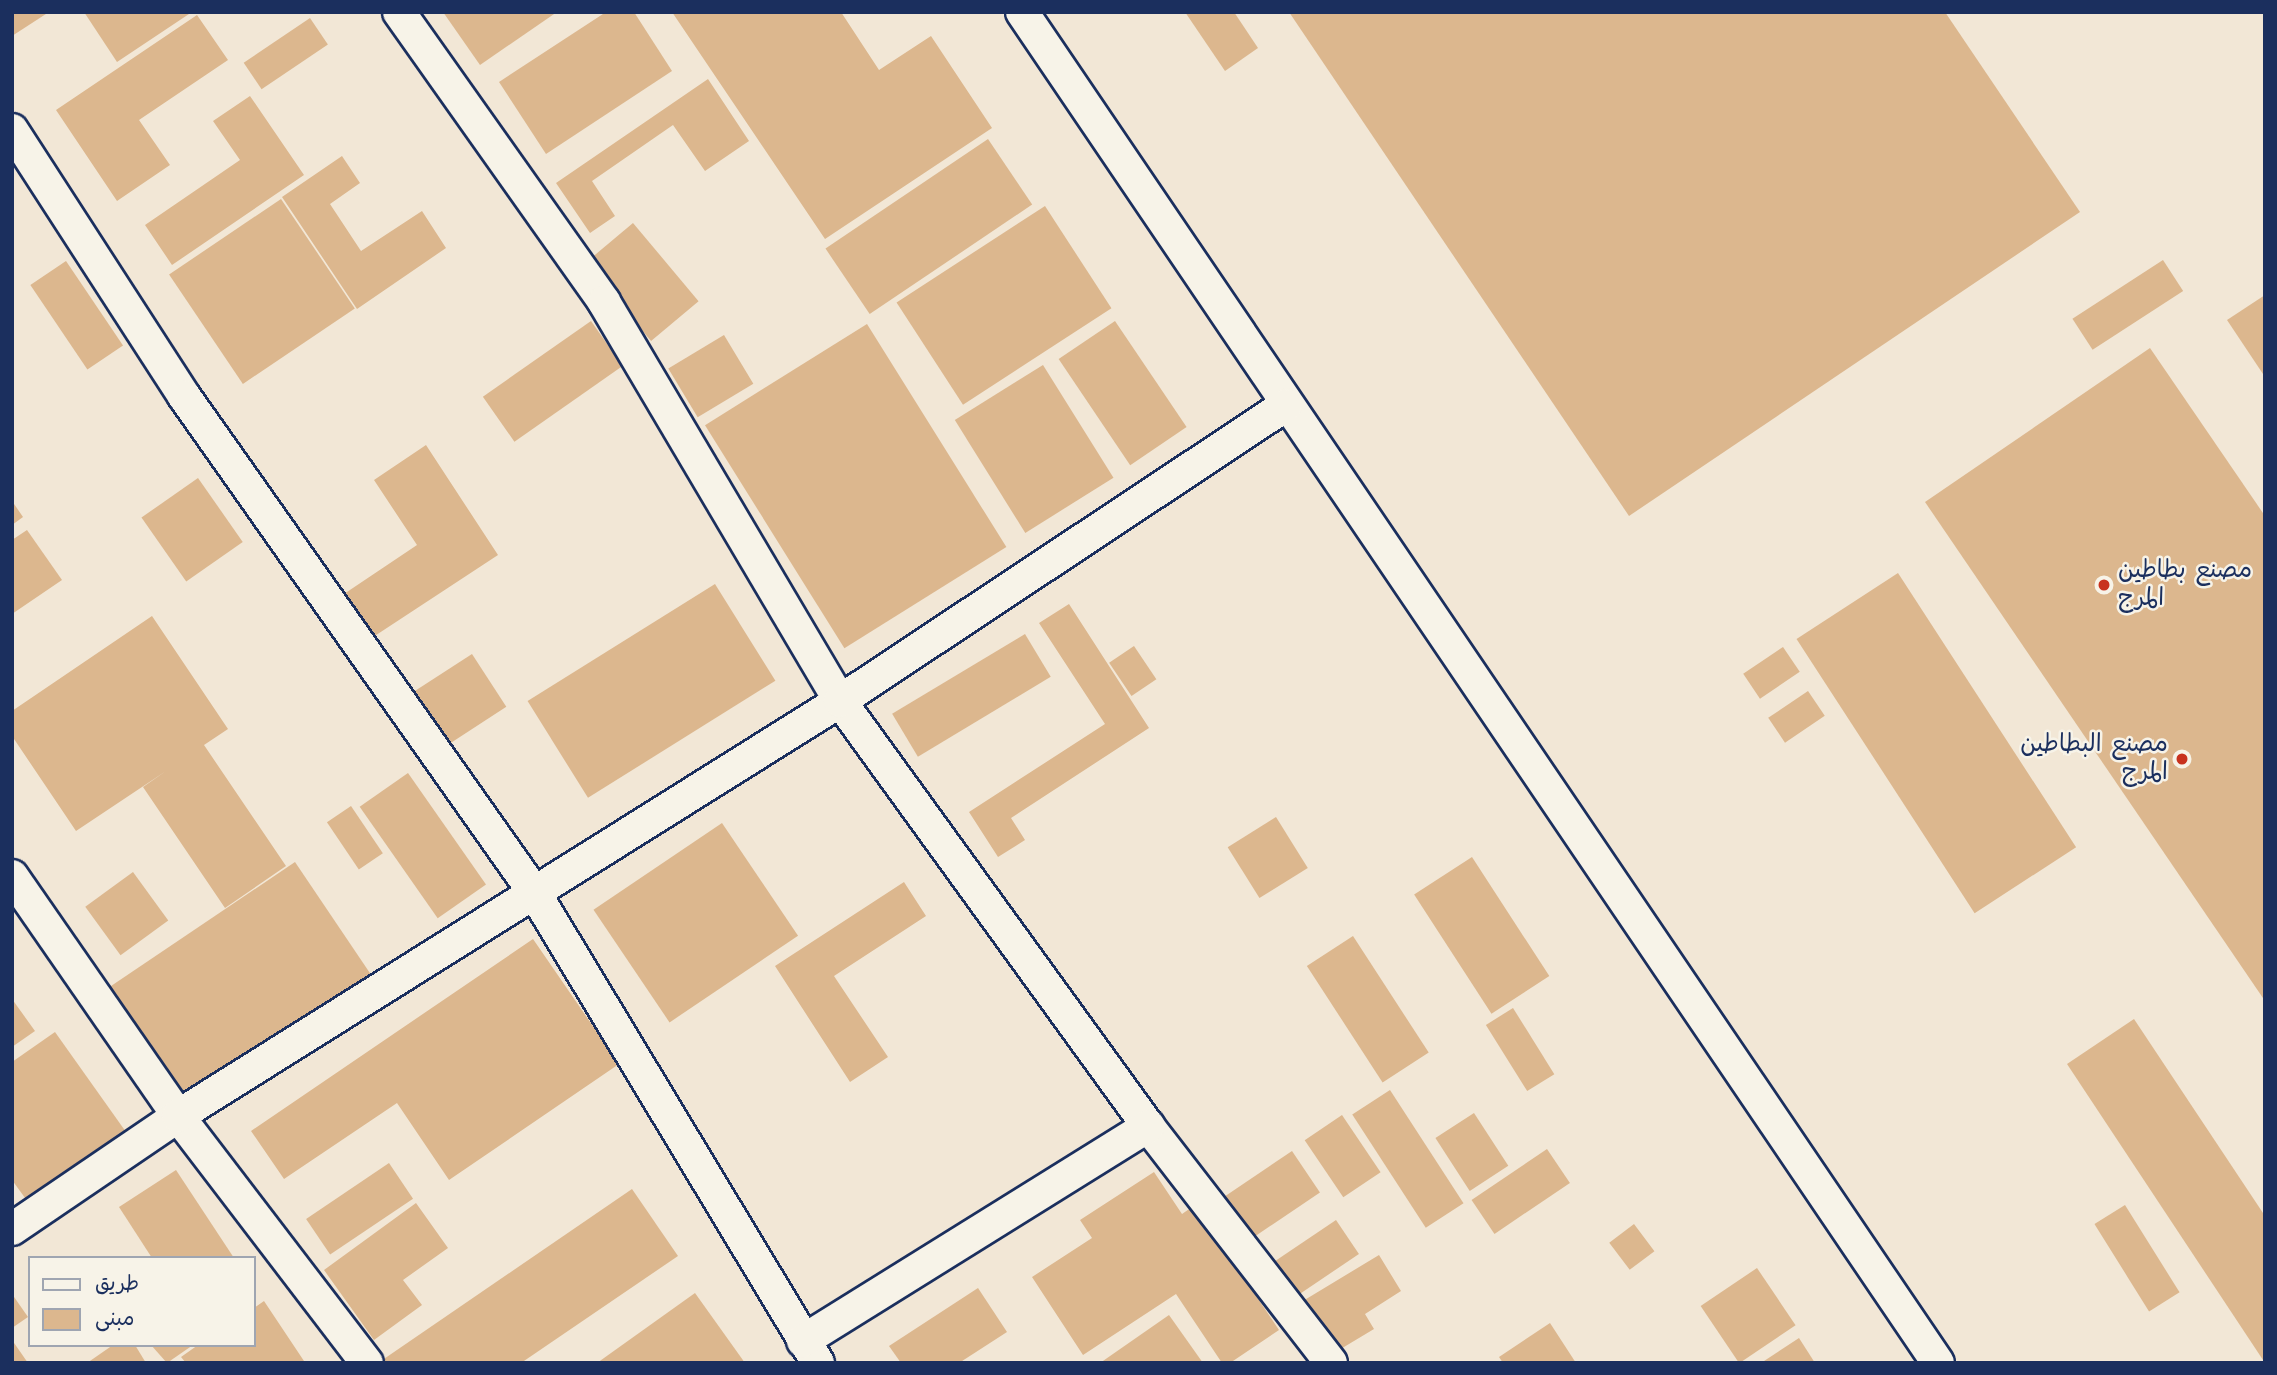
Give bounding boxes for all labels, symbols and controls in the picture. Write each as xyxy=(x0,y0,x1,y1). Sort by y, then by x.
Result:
place label: مصنع بطاطين المرج xyxy=(2118,557,2252,613)
marker: مصنع بطاطين المرج xyxy=(2096,577,2112,593)
place label: مصنع البطاطين المرج xyxy=(2020,731,2168,787)
marker: مصنع البطاطين المرج xyxy=(2174,751,2190,767)
legend xyxy=(28,1256,256,1347)
text: طريق xyxy=(95,1268,139,1301)
text: مبنى xyxy=(95,1303,134,1336)

